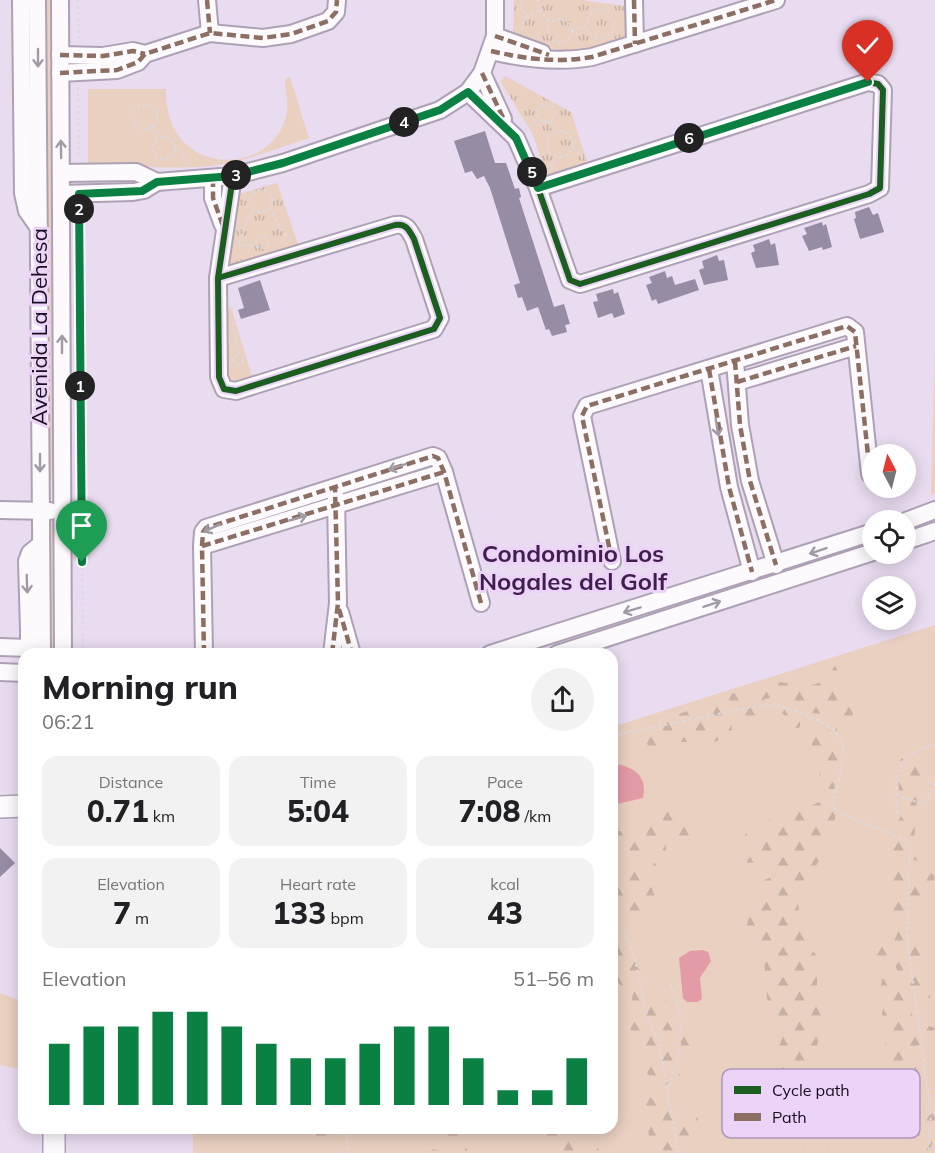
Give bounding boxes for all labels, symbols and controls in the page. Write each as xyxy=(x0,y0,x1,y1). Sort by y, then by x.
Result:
pin xyxy=(842,20,893,82)
icon: check xyxy=(851,29,884,62)
one-way arrow xyxy=(32,48,43,68)
pin: 4 xyxy=(389,107,419,137)
text: 4 xyxy=(399,112,409,132)
pin: 6 xyxy=(674,123,704,153)
text: 6 xyxy=(684,128,694,148)
one-way arrow xyxy=(55,139,67,159)
pin: 5 xyxy=(517,157,547,187)
pin: 3 xyxy=(221,160,251,190)
text: 5 xyxy=(527,162,537,182)
text: 3 xyxy=(231,165,241,185)
pin: 2 xyxy=(64,194,94,224)
text: 2 xyxy=(74,199,84,219)
street label: Avenida La Dehesa xyxy=(25,228,53,426)
one-way arrow xyxy=(56,334,68,354)
pin: 1 xyxy=(65,371,95,401)
text: 1 xyxy=(75,376,85,396)
one-way arrow xyxy=(712,416,723,436)
north arrow xyxy=(862,444,916,498)
map controls xyxy=(862,444,916,630)
one-way arrow xyxy=(34,453,46,473)
one-way arrow xyxy=(388,463,407,474)
pin xyxy=(56,500,107,562)
icon: arrive xyxy=(65,509,98,542)
button: locate xyxy=(862,510,916,564)
one-way arrow xyxy=(288,512,307,523)
one-way arrow xyxy=(204,522,222,534)
district label: Condominio Los Nogales del Golf xyxy=(479,538,668,596)
one-way arrow xyxy=(809,546,827,557)
one-way arrow xyxy=(22,574,33,594)
button: layers xyxy=(862,576,916,630)
one-way arrow xyxy=(702,598,721,609)
one-way arrow xyxy=(623,605,642,616)
text: Morning run xyxy=(42,666,238,707)
button: share xyxy=(531,668,594,731)
text: 06:21 xyxy=(42,709,95,734)
text: Distance xyxy=(99,772,163,792)
text: Time xyxy=(300,772,336,792)
text: Pace xyxy=(487,772,523,792)
text: 0.71 xyxy=(87,792,149,830)
text: 5:04 xyxy=(287,792,349,830)
text: 7:08 xyxy=(459,792,520,830)
text: km xyxy=(149,806,175,826)
text: /km xyxy=(520,806,551,826)
text: Elevation xyxy=(97,874,165,894)
text: Heart rate xyxy=(280,874,356,894)
text: kcal xyxy=(490,874,520,894)
text: 7 xyxy=(113,894,131,932)
text: 133 xyxy=(272,894,326,932)
text: 43 xyxy=(487,894,523,932)
text: m xyxy=(131,908,149,928)
text: bpm xyxy=(326,908,364,928)
text: Elevation xyxy=(42,966,127,991)
text: 51–56 m xyxy=(513,966,594,991)
legend xyxy=(722,1069,920,1138)
text: Cycle path xyxy=(772,1080,850,1100)
text: Path xyxy=(772,1107,807,1127)

